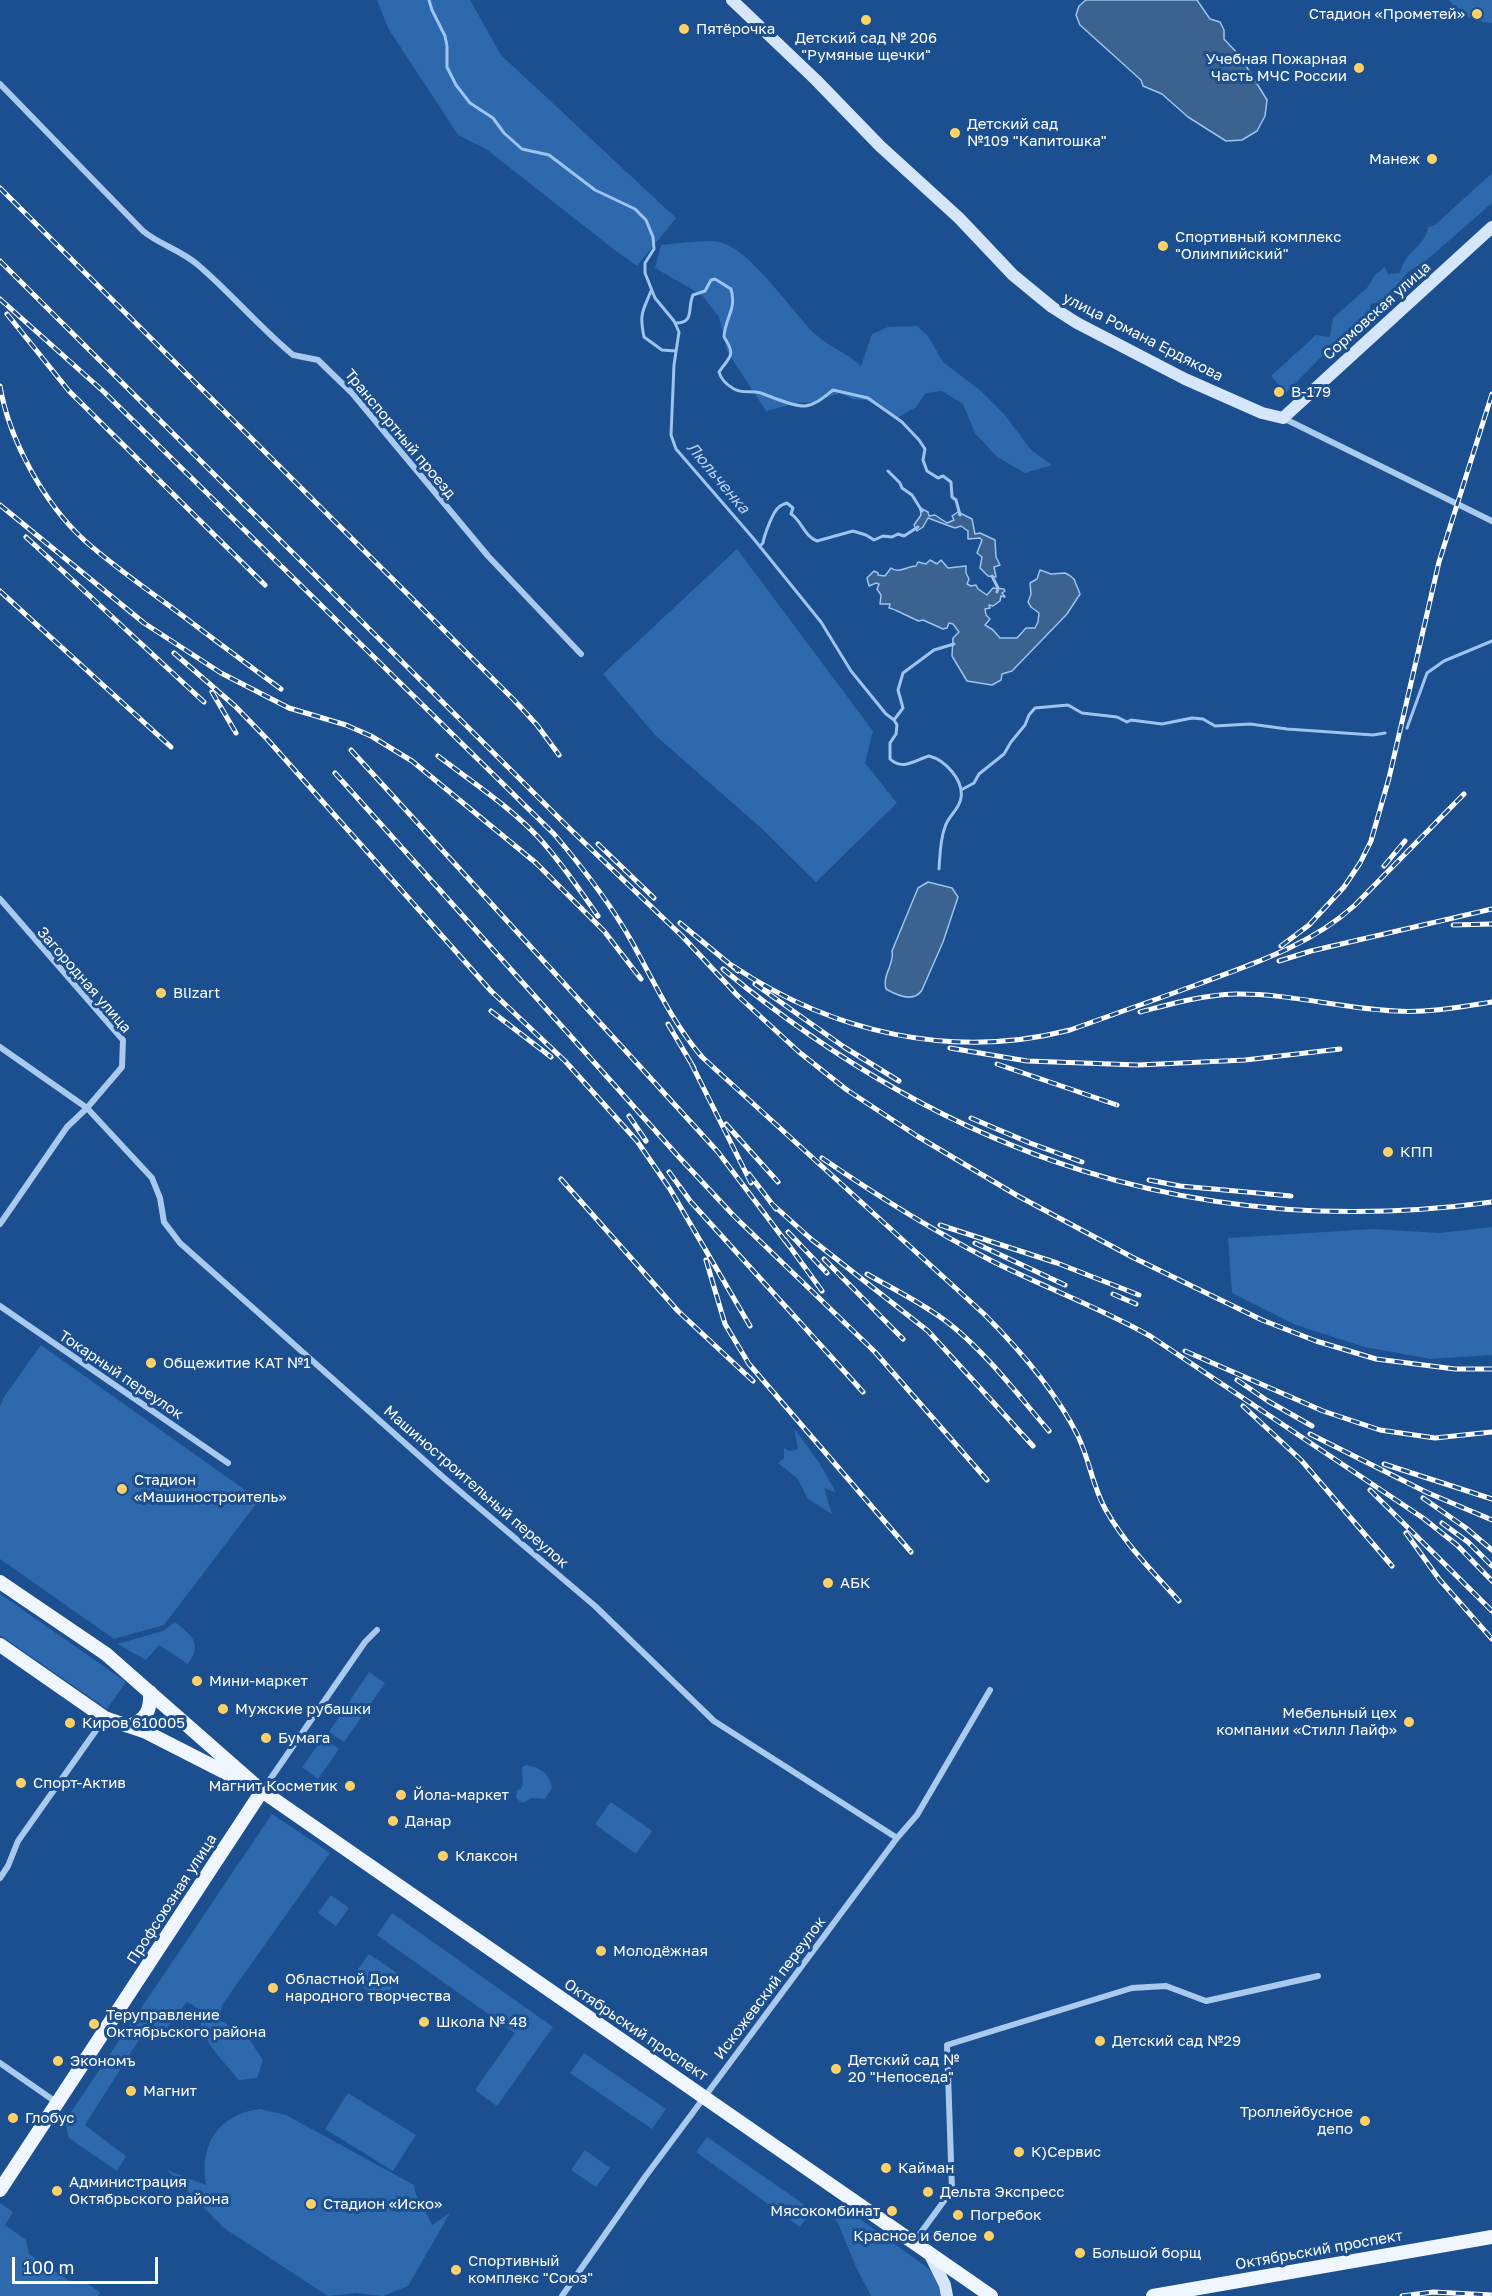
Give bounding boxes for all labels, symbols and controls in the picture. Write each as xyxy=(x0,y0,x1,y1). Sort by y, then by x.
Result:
place label: Стадион «Прометей» xyxy=(1309,5,1465,23)
marker: Стадион «Прометей» xyxy=(1470,7,1484,21)
marker: Детский сад № 206 "Румяные щечки" xyxy=(859,13,873,27)
place label: Пятёрочка xyxy=(696,20,775,38)
marker: Пятёрочка xyxy=(677,22,691,36)
place label: Детский сад № 206 "Румяные щечки" xyxy=(795,29,937,64)
place label: Учебная Пожарная Часть МЧС России xyxy=(1206,50,1347,85)
marker: Учебная Пожарная Часть МЧС России xyxy=(1352,61,1366,75)
place label: Детский сад №109 "Капитошка" xyxy=(967,115,1107,150)
marker: Детский сад №109 "Капитошка" xyxy=(948,126,962,140)
place label: Манеж xyxy=(1369,150,1420,168)
marker: Манеж xyxy=(1425,152,1439,166)
place label: Спортивный комплекс "Олимпийский" xyxy=(1175,228,1341,263)
marker: Спортивный комплекс "Олимпийский" xyxy=(1156,239,1170,253)
street label: Сормовская улица xyxy=(1320,258,1434,364)
street label: улица Романа Ердякова xyxy=(1060,289,1226,385)
street label: Транспортный проезд xyxy=(341,366,459,502)
place label: В-179 xyxy=(1291,383,1331,401)
marker: В-179 xyxy=(1272,385,1286,399)
water label: Люльченка xyxy=(683,438,753,518)
street label: Загородная улица xyxy=(33,923,135,1037)
place label: Blizart xyxy=(173,984,220,1002)
marker: Blizart xyxy=(154,986,168,1000)
place label: КПП xyxy=(1400,1143,1433,1161)
marker: КПП xyxy=(1381,1145,1395,1159)
street label: Токарный переулок xyxy=(55,1327,187,1423)
place label: Общежитие КАТ №1 xyxy=(163,1354,311,1372)
marker: Общежитие КАТ №1 xyxy=(144,1356,158,1370)
street label: Машиностроительный переулок xyxy=(380,1402,572,1572)
place label: Стадион «Машиностроитель» xyxy=(134,1471,287,1506)
marker: Стадион «Машиностроитель» xyxy=(115,1482,129,1496)
place label: АБК xyxy=(840,1574,871,1592)
marker: АБК xyxy=(821,1576,835,1590)
place label: Мини-маркет xyxy=(209,1672,308,1690)
marker: Мини-маркет xyxy=(190,1674,204,1688)
place label: Мужские рубашки xyxy=(235,1700,371,1718)
marker: Мужские рубашки xyxy=(216,1702,230,1716)
place label: Мебельный цех компании «Стилл Лайф» xyxy=(1216,1704,1397,1739)
place label: Киров 610005 xyxy=(82,1714,185,1732)
marker: Мебельный цех компании «Стилл Лайф» xyxy=(1402,1715,1416,1729)
marker: Киров 610005 xyxy=(63,1716,77,1730)
place label: Бумага xyxy=(278,1729,330,1747)
marker: Бумага xyxy=(259,1731,273,1745)
place label: Спорт-Актив xyxy=(33,1774,126,1792)
marker: Спорт-Актив xyxy=(14,1776,28,1790)
place label: Магнит Косметик xyxy=(208,1777,338,1795)
marker: Магнит Косметик xyxy=(343,1779,357,1793)
place label: Йола-маркет xyxy=(413,1786,509,1804)
marker: Йола-маркет xyxy=(394,1788,408,1802)
place label: Данар xyxy=(405,1812,451,1830)
marker: Данар xyxy=(386,1814,400,1828)
street label: Профсоюзная улица xyxy=(123,1831,221,1967)
place label: Клаксон xyxy=(455,1847,518,1865)
marker: Клаксон xyxy=(436,1849,450,1863)
street label: Искожевский переулок xyxy=(710,1913,830,2063)
place label: Молодёжная xyxy=(613,1942,708,1960)
marker: Молодёжная xyxy=(594,1944,608,1958)
place label: Областной Дом народного творчества xyxy=(285,1970,451,2005)
street label: Октябрьский проспект xyxy=(561,1975,711,2085)
marker: Областной Дом народного творчества xyxy=(266,1981,280,1995)
place label: Теруправление Октябрьского района xyxy=(106,2006,266,2041)
place label: Школа № 48 xyxy=(436,2013,527,2031)
marker: Школа № 48 xyxy=(417,2015,431,2029)
marker: Теруправление Октябрьского района xyxy=(87,2017,101,2031)
place label: Детский сад №29 xyxy=(1112,2032,1241,2050)
marker: Детский сад №29 xyxy=(1093,2034,1107,2048)
place label: Детский сад № 20 "Непоседа" xyxy=(848,2051,959,2086)
place label: Экономъ xyxy=(70,2052,136,2070)
marker: Экономъ xyxy=(51,2054,65,2068)
marker: Детский сад № 20 "Непоседа" xyxy=(829,2062,843,2076)
place label: Магнит xyxy=(143,2082,197,2100)
marker: Магнит xyxy=(124,2084,138,2098)
place label: Троллейбусное депо xyxy=(1240,2103,1353,2138)
place label: Глобус xyxy=(25,2109,74,2127)
marker: Глобус xyxy=(6,2111,20,2125)
marker: Троллейбусное депо xyxy=(1358,2114,1372,2128)
place label: К)Сервис xyxy=(1031,2143,1101,2161)
marker: К)Сервис xyxy=(1012,2145,1026,2159)
place label: Кайман xyxy=(898,2159,954,2177)
marker: Кайман xyxy=(879,2161,893,2175)
place label: Администрация Октябрьского района xyxy=(69,2173,229,2208)
place label: Дельта Экспресс xyxy=(940,2183,1064,2201)
marker: Администрация Октябрьского района xyxy=(50,2184,64,2198)
marker: Дельта Экспресс xyxy=(921,2185,935,2199)
place label: Стадион «Иско» xyxy=(323,2195,442,2213)
marker: Стадион «Иско» xyxy=(304,2197,318,2211)
place label: Мясокомбинат xyxy=(770,2202,880,2220)
marker: Мясокомбинат xyxy=(885,2204,899,2218)
place label: Погребок xyxy=(970,2206,1042,2224)
marker: Погребок xyxy=(951,2208,965,2222)
street label: Октябрьский проспект xyxy=(1234,2226,1404,2274)
place label: Красное и белое xyxy=(853,2227,977,2245)
marker: Красное и белое xyxy=(982,2229,996,2243)
place label: Большой борщ xyxy=(1092,2244,1201,2262)
scale bar xyxy=(15,2245,160,2283)
marker: Большой борщ xyxy=(1073,2246,1087,2260)
place label: Спортивный комплекс "Союз" xyxy=(468,2252,593,2287)
text: 100 m xyxy=(23,2256,74,2278)
marker: Спортивный комплекс "Союз" xyxy=(449,2263,463,2277)

